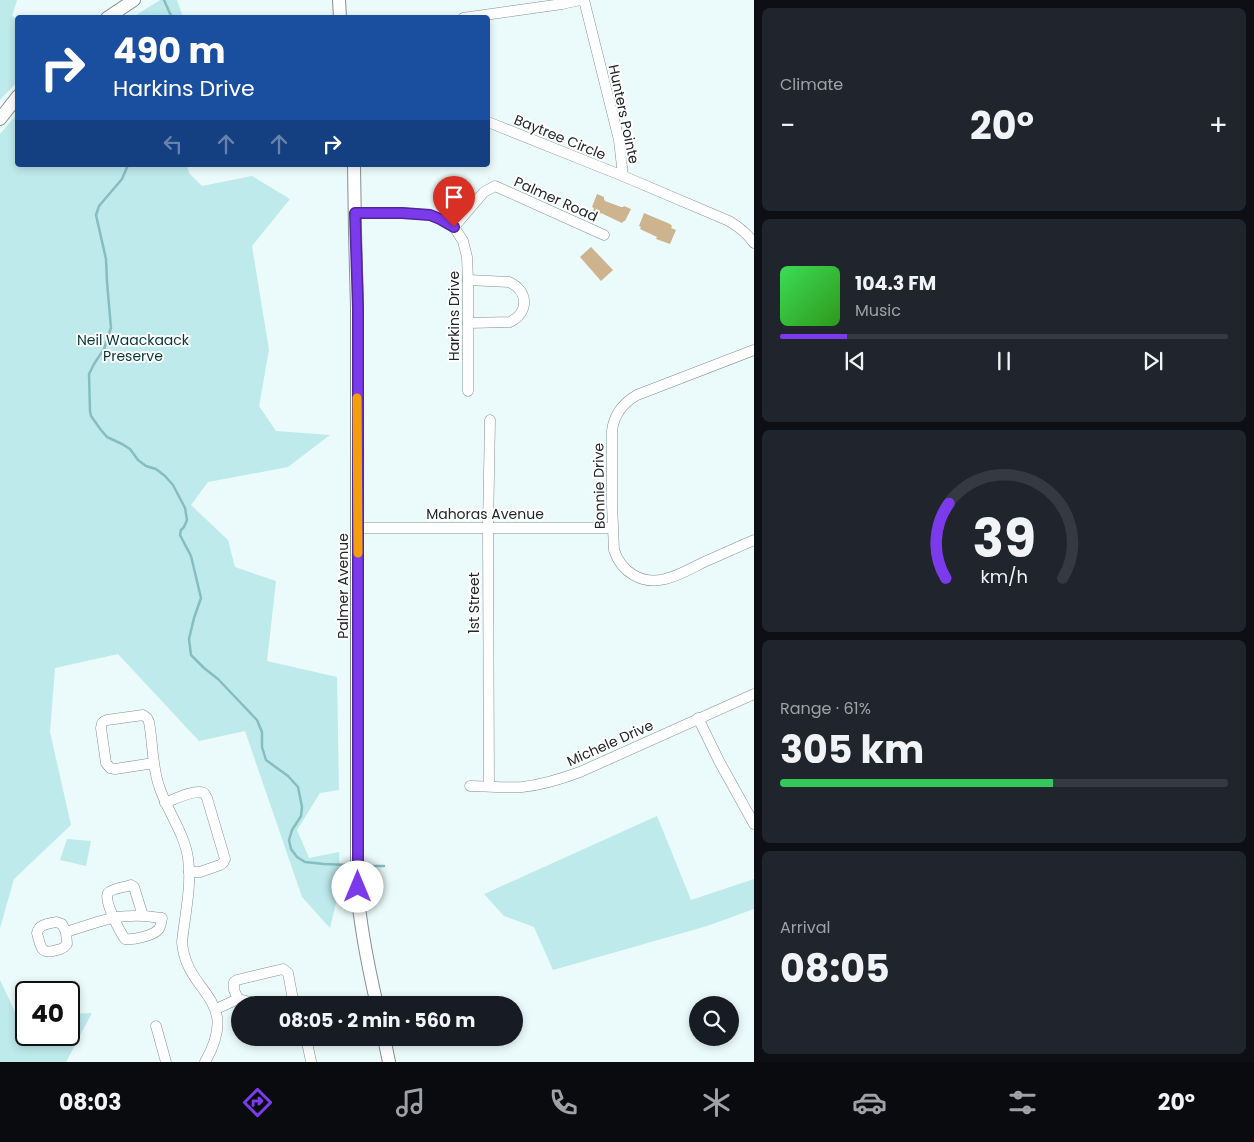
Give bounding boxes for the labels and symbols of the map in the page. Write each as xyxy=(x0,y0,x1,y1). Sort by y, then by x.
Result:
street label: Hunters Pointe xyxy=(604,63,644,166)
street label: Baytree Circle xyxy=(511,109,609,165)
street label: Palmer Road xyxy=(511,172,601,226)
pin xyxy=(433,176,475,227)
street label: Harkins Drive xyxy=(444,271,464,361)
park label: Neil Waackaack Preserve xyxy=(77,330,190,366)
street label: Bonnie Drive xyxy=(588,442,610,529)
street label: Mahoras Avenue xyxy=(426,504,544,524)
street label: Palmer Avenue xyxy=(333,533,353,639)
street label: 1st Street xyxy=(464,572,484,634)
street label: Michele Drive xyxy=(564,715,657,771)
position arrow xyxy=(331,860,383,912)
speed limit sign: 40 xyxy=(15,981,80,1046)

